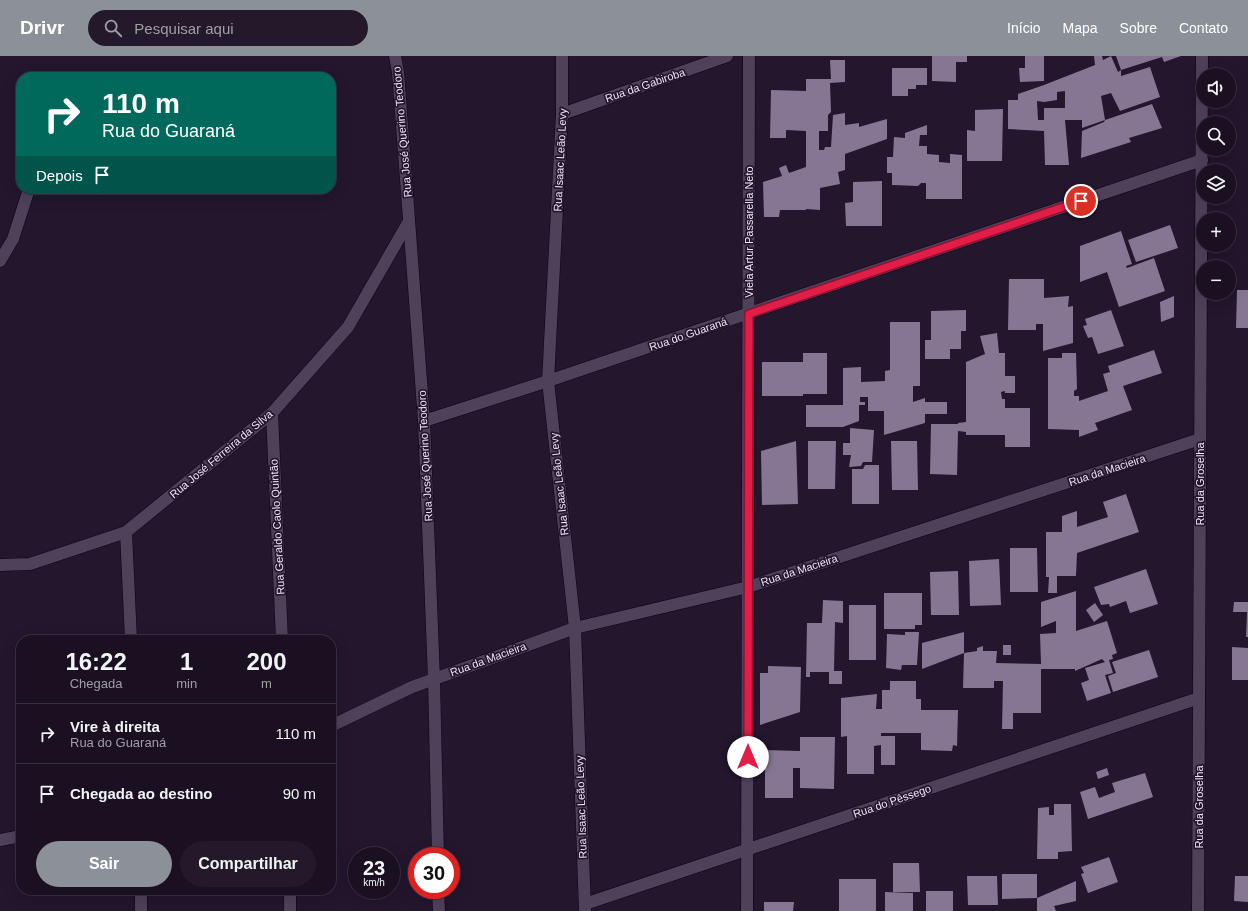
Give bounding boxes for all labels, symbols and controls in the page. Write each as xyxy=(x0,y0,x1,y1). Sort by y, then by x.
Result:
search box xyxy=(88,10,368,46)
text: Drivr xyxy=(20,17,64,38)
icon: search xyxy=(102,17,124,39)
text: Pesquisar aqui xyxy=(134,20,234,37)
text: Início xyxy=(1007,20,1041,36)
text: Mapa xyxy=(1063,20,1098,36)
text: Sobre xyxy=(1120,20,1157,36)
text: Contato xyxy=(1179,20,1228,36)
street label: Rua da Gabiroba xyxy=(603,65,687,104)
street label: Rua José Querino Teodoro xyxy=(390,66,414,198)
map controls xyxy=(1196,68,1236,300)
button: sound xyxy=(1196,68,1236,108)
icon: right xyxy=(36,88,88,140)
text: 110 m xyxy=(102,88,180,119)
street label: Rua Isaac Leão Levy xyxy=(551,108,569,212)
button: search xyxy=(1196,116,1236,156)
text: Rua do Guaraná xyxy=(102,121,235,141)
icon: arrive xyxy=(91,164,113,186)
button: layers xyxy=(1196,164,1236,204)
street label: Viela Artur Passarella Neto xyxy=(743,166,755,298)
text: Depois xyxy=(36,167,83,184)
pin xyxy=(1064,184,1098,218)
icon: arrive xyxy=(1070,190,1092,212)
button: + xyxy=(1196,212,1236,252)
button: − xyxy=(1196,260,1236,300)
street label: Rua do Guaraná xyxy=(648,315,729,353)
street label: Rua José Querino Teodoro xyxy=(416,390,434,522)
street label: Rua José Ferreira da Silva xyxy=(167,407,275,500)
street label: Rua Isaac Leão Levy xyxy=(548,431,570,536)
street label: Rua da Groselha xyxy=(1194,442,1206,526)
street label: Rua da Macieira xyxy=(1067,452,1148,488)
street label: Rua Geraldo Caolo Quintão xyxy=(267,459,287,595)
street label: Rua da Macieira xyxy=(759,552,840,588)
street label: Rua da Macieira xyxy=(448,639,529,678)
text: 16:22 xyxy=(65,648,127,675)
text: 1 xyxy=(180,648,193,675)
text: 200 xyxy=(247,648,287,675)
text: Chegada xyxy=(70,676,122,691)
text: min xyxy=(176,676,197,691)
text: m xyxy=(261,676,272,691)
text: Vire à direita xyxy=(70,718,160,735)
icon: right xyxy=(36,723,58,745)
text: 110 m xyxy=(275,725,316,742)
text: Rua do Guaraná xyxy=(70,735,166,750)
position arrow xyxy=(727,736,769,778)
street label: Rua Isaac Leão Levy xyxy=(573,755,589,859)
street label: Rua da Groselha xyxy=(1193,765,1205,849)
street label: Rua do Pêssego xyxy=(852,782,932,820)
icon: arrive xyxy=(36,783,58,805)
text: Chegada ao destino xyxy=(70,785,213,802)
text: 90 m xyxy=(283,785,316,802)
button: Sair xyxy=(36,841,172,887)
button: Compartilhar xyxy=(180,841,316,887)
speed limit sign: 30 xyxy=(408,847,460,899)
text: 23 xyxy=(363,857,385,879)
text: km/h xyxy=(363,877,385,888)

